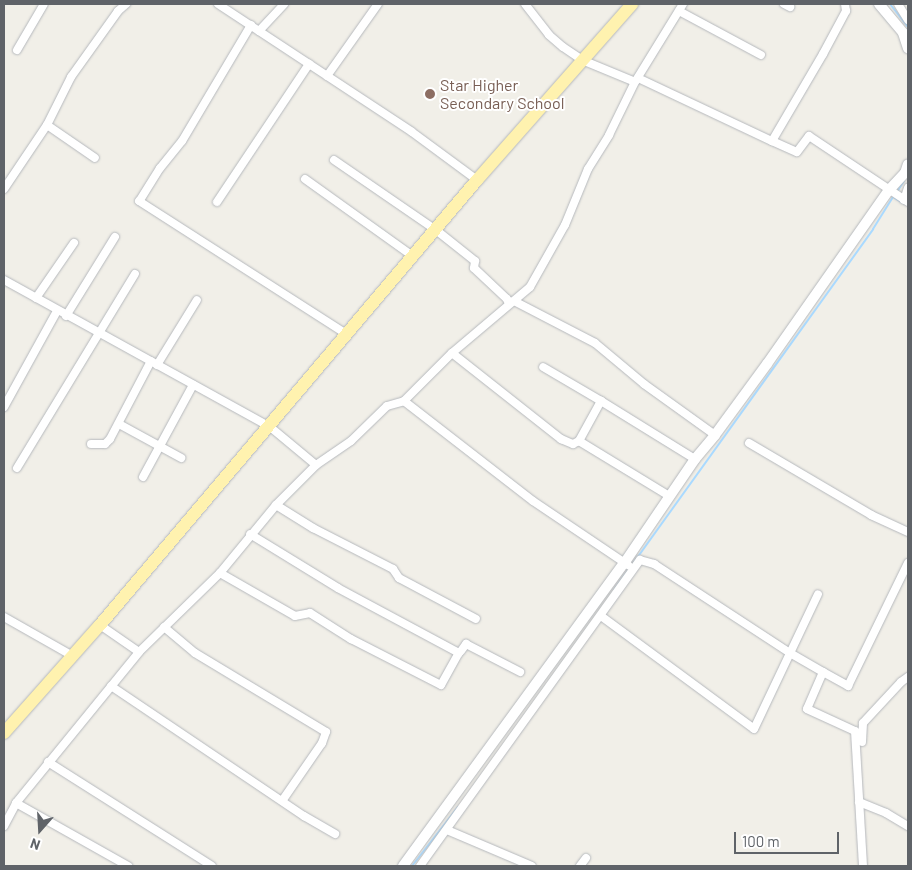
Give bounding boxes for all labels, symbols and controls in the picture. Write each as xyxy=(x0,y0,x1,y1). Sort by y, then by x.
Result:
place label: Star Higher Secondary School xyxy=(440,75,564,113)
marker: Star Higher Secondary School xyxy=(424,88,436,100)
north arrow xyxy=(15,805,65,855)
scale bar xyxy=(737,822,842,854)
text: 100 m xyxy=(742,832,780,850)
text: N xyxy=(28,835,42,854)

